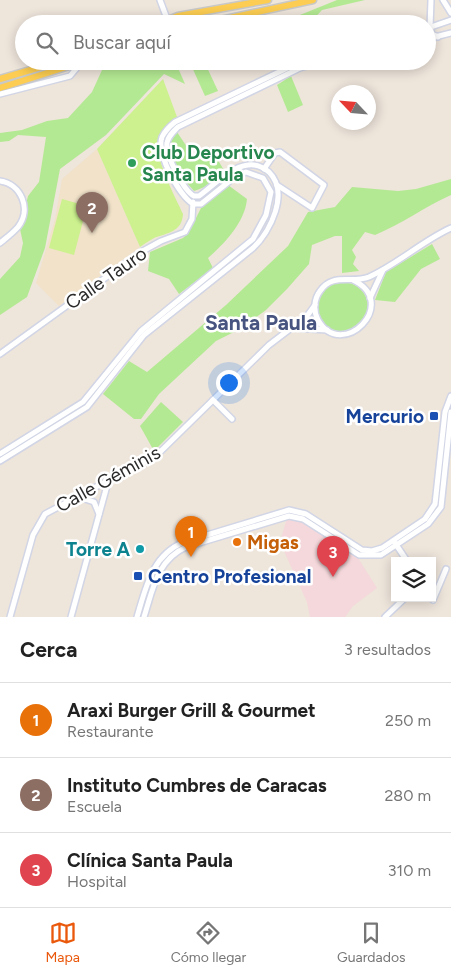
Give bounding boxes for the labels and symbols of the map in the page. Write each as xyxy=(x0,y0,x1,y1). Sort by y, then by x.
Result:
north arrow xyxy=(331,85,376,130)
place label: Club Deportivo Santa Paula xyxy=(142,141,275,186)
marker: Club Deportivo Santa Paula xyxy=(126,157,138,169)
pin: 2 xyxy=(76,192,108,233)
street label: Calle Tauro xyxy=(61,242,151,314)
district label: Santa Paula xyxy=(205,310,317,335)
your location xyxy=(216,370,242,396)
place label: Mercurio xyxy=(346,405,424,428)
marker: Mercurio xyxy=(428,410,440,422)
street label: Calle Géminis xyxy=(52,441,164,517)
pin: 1 xyxy=(175,516,207,557)
place label: Migas xyxy=(247,531,299,554)
marker: Migas xyxy=(231,536,243,548)
pin: 3 xyxy=(317,536,349,577)
place label: Torre A xyxy=(66,538,130,561)
marker: Torre A xyxy=(134,543,146,555)
place label: Centro Profesional xyxy=(148,565,311,588)
marker: Centro Profesional xyxy=(132,570,144,582)

